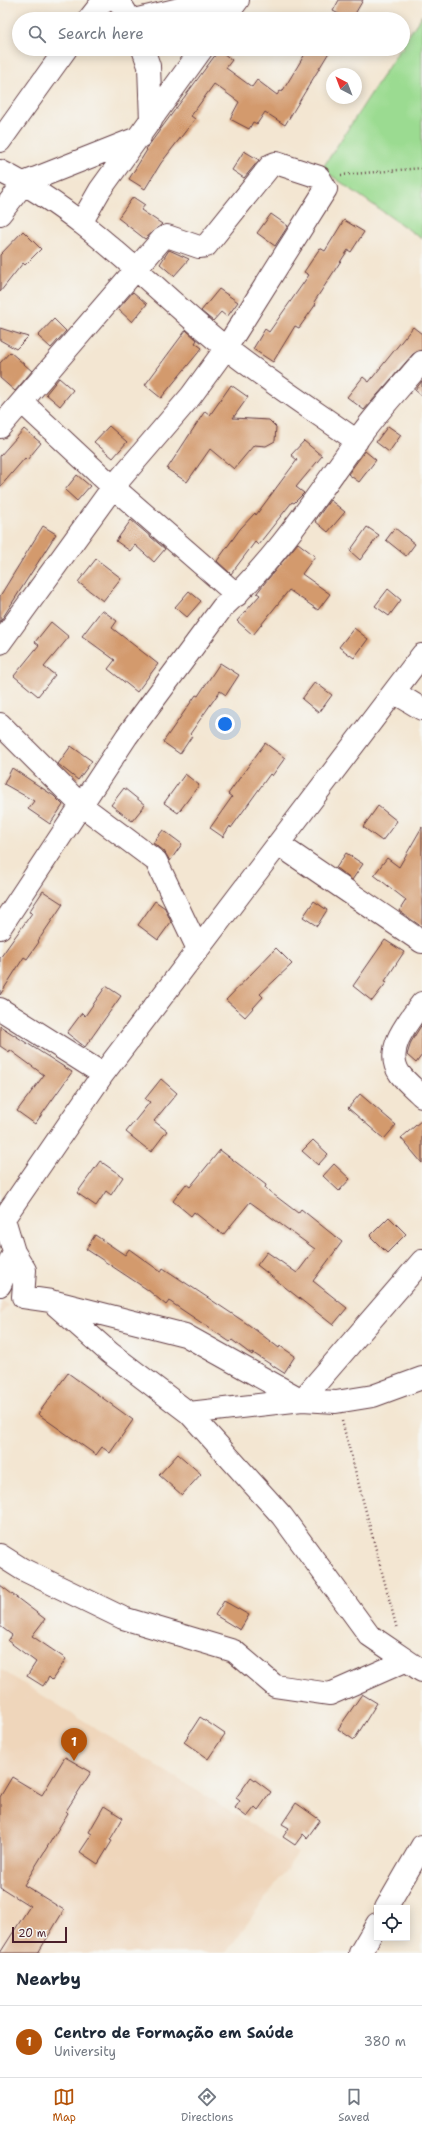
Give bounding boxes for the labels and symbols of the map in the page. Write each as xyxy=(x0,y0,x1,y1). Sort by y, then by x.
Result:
north arrow xyxy=(326,68,362,104)
your location xyxy=(215,714,235,734)
pin: 1 xyxy=(61,1728,87,1761)
scale bar xyxy=(12,1925,67,1944)

